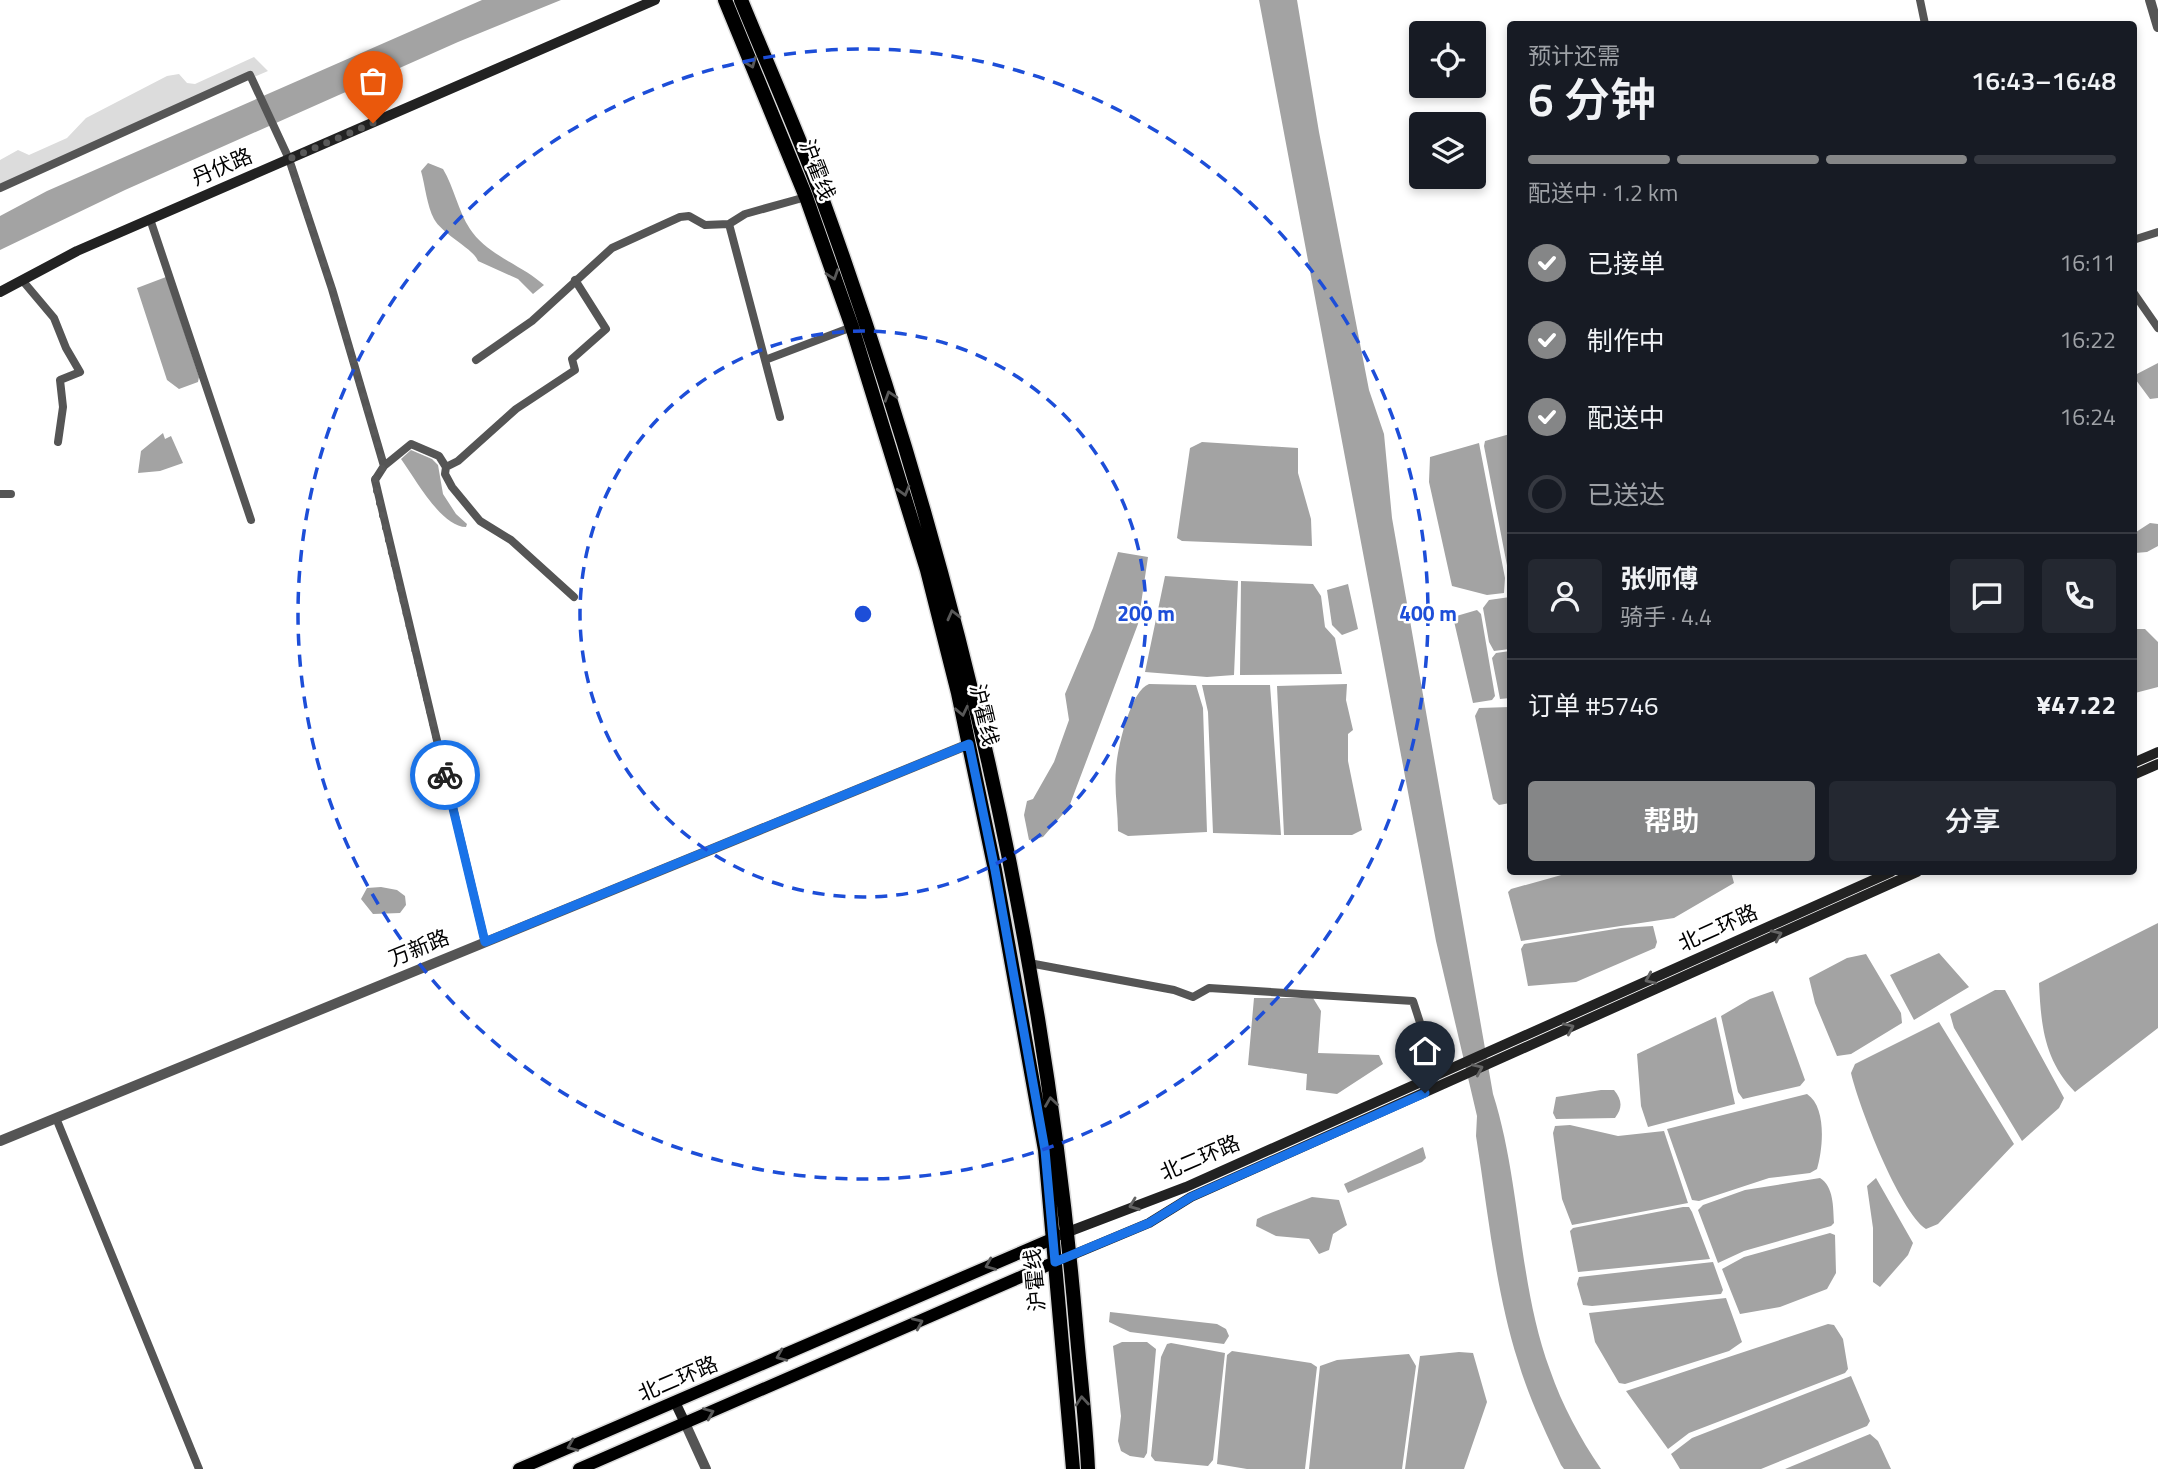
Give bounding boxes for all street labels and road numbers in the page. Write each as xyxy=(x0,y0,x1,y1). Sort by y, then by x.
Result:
street label: 沪霍线 xyxy=(792,134,844,205)
street label: 丹伏路 xyxy=(186,139,257,193)
street label: 沪霍线 xyxy=(962,680,1008,749)
street label: 北二环路 xyxy=(1673,895,1762,959)
street label: 万新路 xyxy=(383,920,454,974)
street label: 北二环路 xyxy=(1155,1126,1245,1188)
street label: 沪霍线 xyxy=(1015,1247,1053,1313)
street label: 北二环路 xyxy=(633,1347,723,1409)

